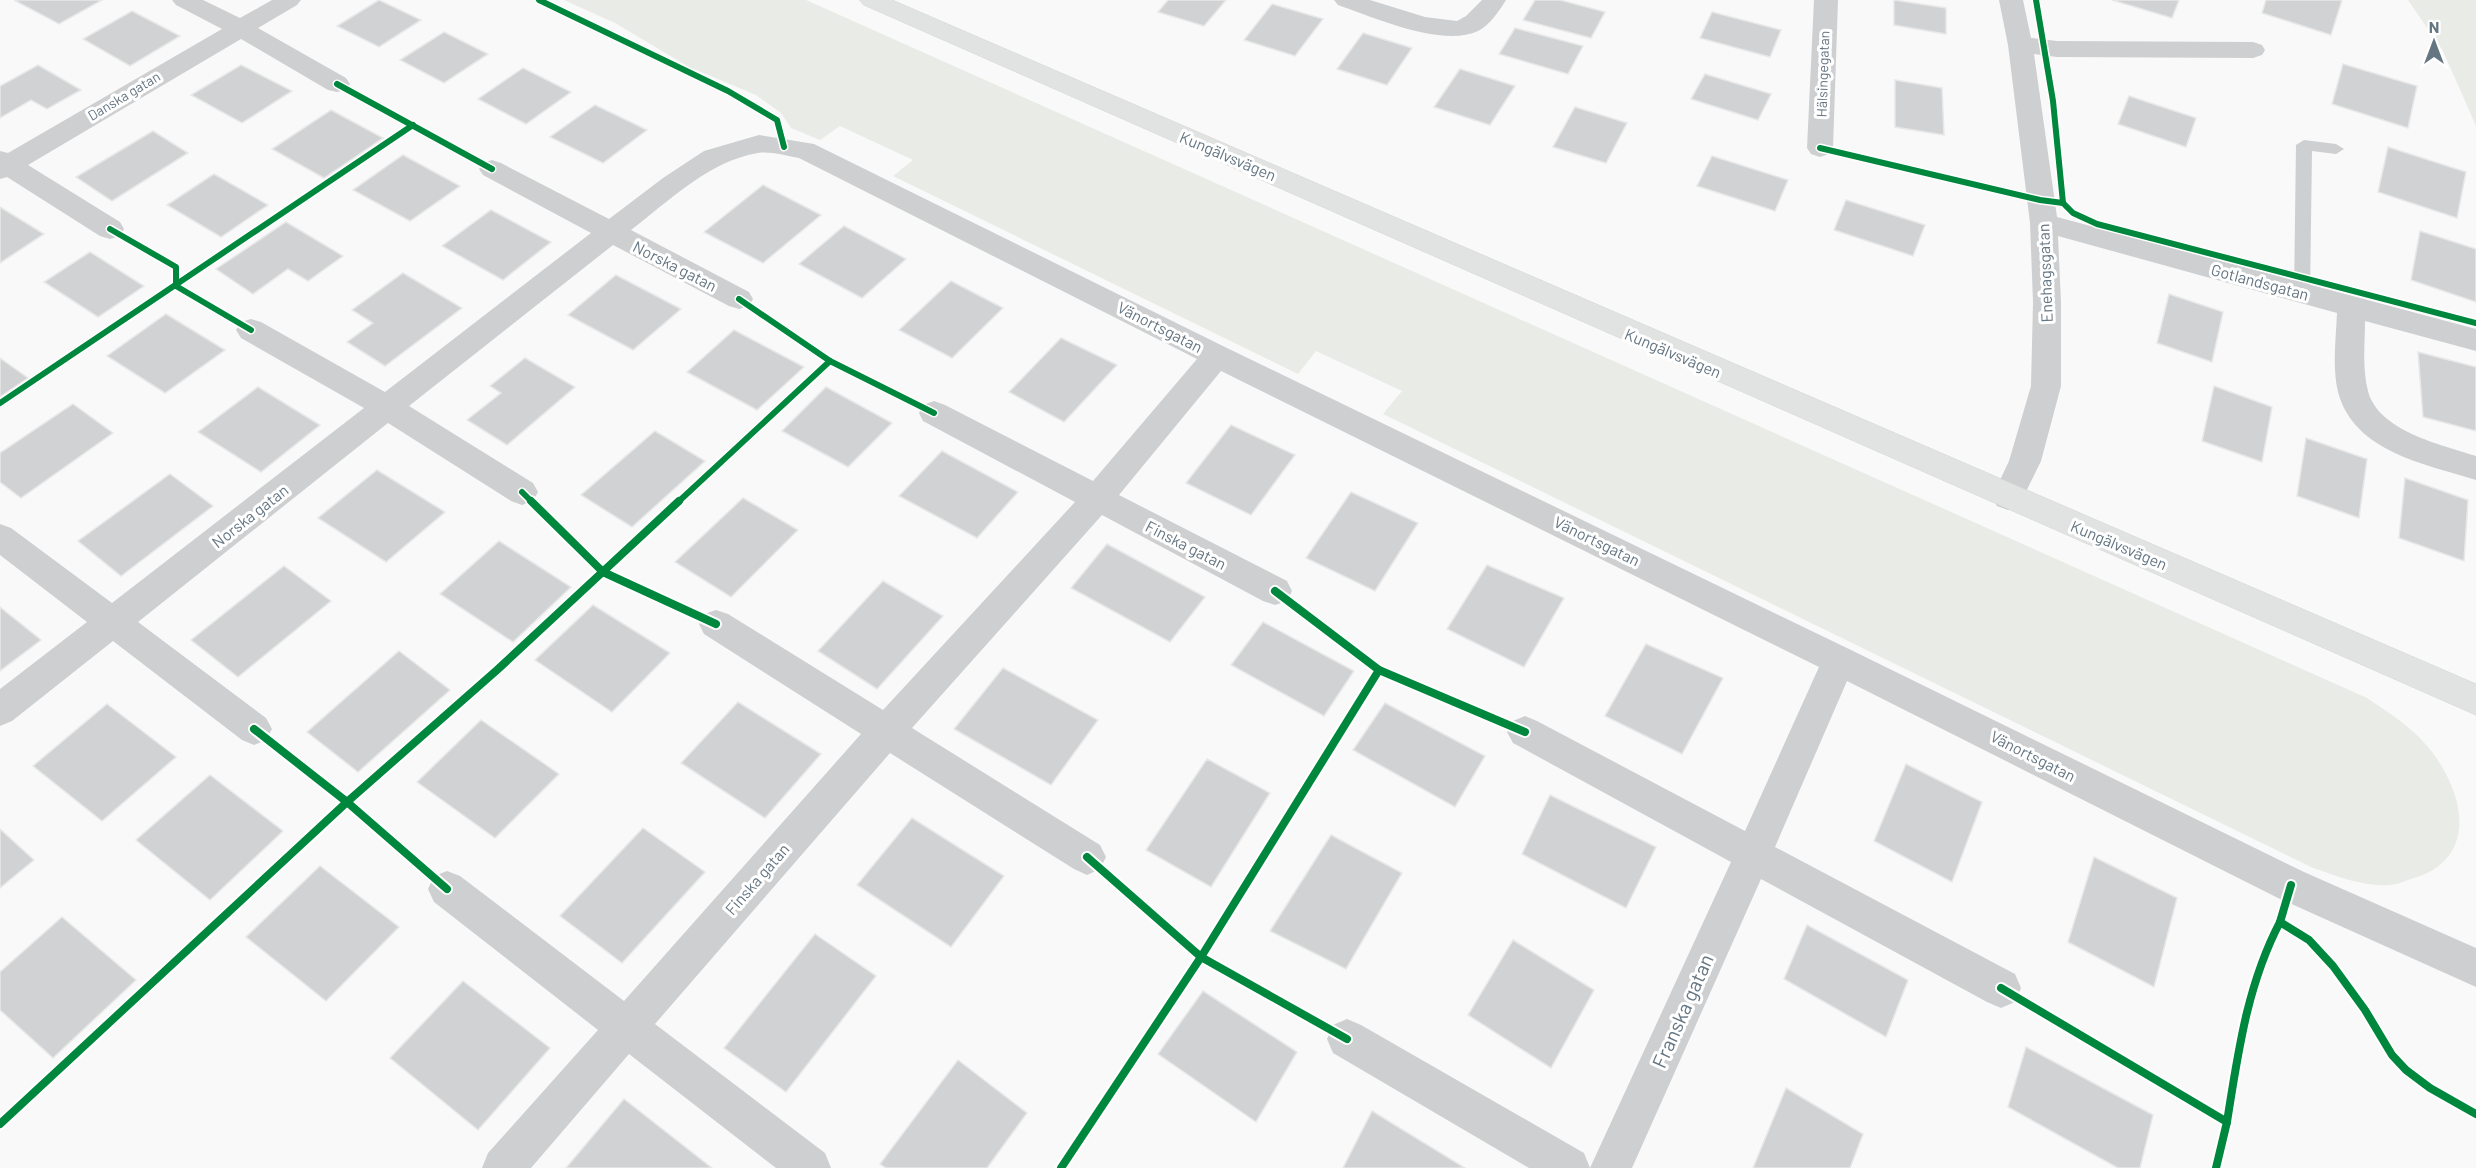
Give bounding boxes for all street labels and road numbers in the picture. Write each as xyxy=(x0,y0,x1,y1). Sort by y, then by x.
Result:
street label: Hälsingegatan xyxy=(1812,30,1833,118)
street label: Danska gatan xyxy=(85,67,163,124)
street label: Kungälvsvägen xyxy=(1177,127,1279,184)
street label: Enehagsgatan xyxy=(2033,223,2056,323)
street label: Norska gatan xyxy=(630,236,720,295)
street label: Gotlandsgatan xyxy=(2209,259,2311,304)
street label: Vänortsgatan xyxy=(1115,297,1206,356)
street label: Kungälvsvägen xyxy=(1622,324,1724,381)
street label: Norska gatan xyxy=(208,480,292,551)
street label: Vänortsgatan xyxy=(1551,512,1643,569)
street label: Finska gatan xyxy=(1143,516,1230,573)
street label: Kungälvsvägen xyxy=(2068,516,2170,573)
street label: Vänortsgatan xyxy=(1988,726,2079,785)
street label: Finska gatan xyxy=(721,839,793,918)
street label: Franska gatan xyxy=(1646,950,1718,1071)

